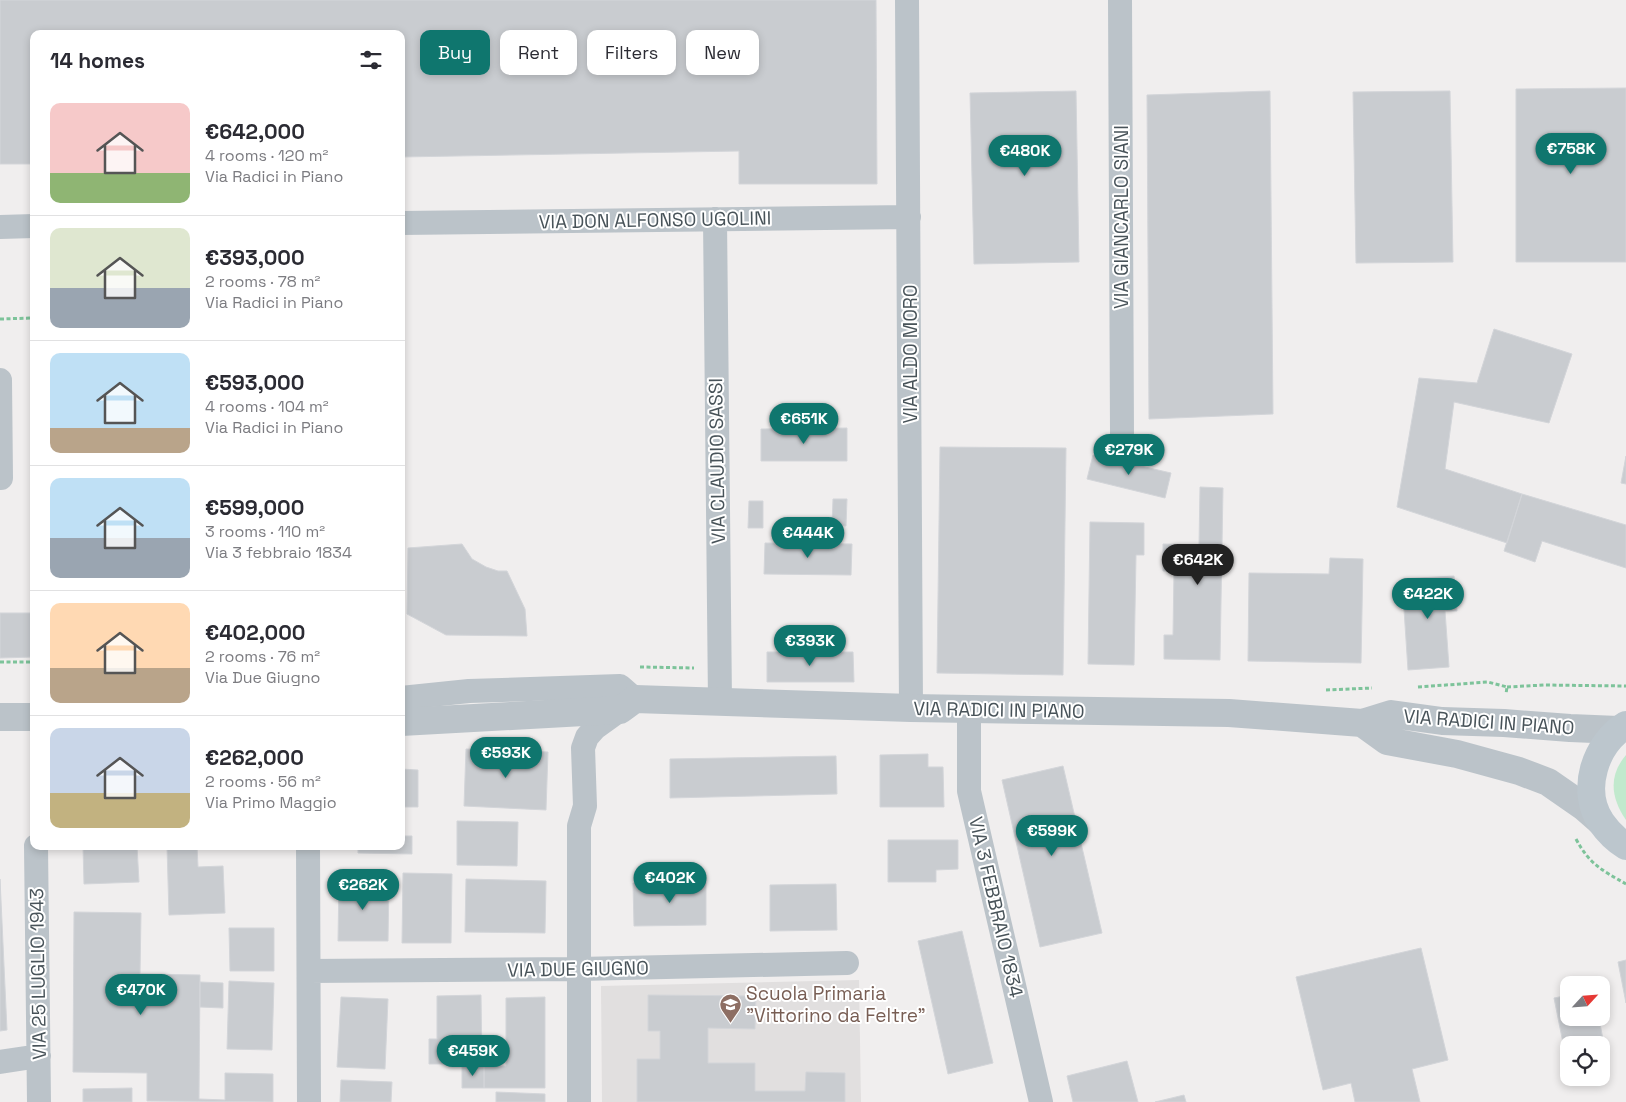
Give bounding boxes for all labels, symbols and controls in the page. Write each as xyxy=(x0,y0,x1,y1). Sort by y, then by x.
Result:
chip: Buy xyxy=(420,30,490,75)
chip: Rent xyxy=(500,30,577,75)
chip: Filters xyxy=(587,30,676,75)
chip: New xyxy=(686,30,759,75)
icon: filters xyxy=(357,46,385,74)
text: 14 homes xyxy=(50,47,145,74)
text: €642,000 xyxy=(205,118,305,145)
icon: home xyxy=(90,123,150,183)
street label: VIA GIANCARLO SIANI xyxy=(1109,125,1134,309)
pin: €758K xyxy=(1536,132,1606,175)
pin: €480K xyxy=(990,134,1060,177)
text: €758K xyxy=(1547,138,1595,159)
text: €480K xyxy=(999,140,1051,161)
text: 4 rooms · 120 m² xyxy=(205,145,328,166)
text: Via Radici in Piano xyxy=(205,166,343,187)
street label: VIA DON ALFONSO UGOLINI xyxy=(538,205,772,235)
text: €393,000 xyxy=(205,244,305,271)
icon: home xyxy=(90,248,150,308)
text: 2 rooms · 78 m² xyxy=(205,271,320,292)
street label: VIA ALDO MORO xyxy=(898,284,923,424)
text: Via Radici in Piano xyxy=(205,292,343,313)
text: €593,000 xyxy=(205,369,304,396)
icon: home xyxy=(90,373,150,433)
street label: VIA CLAUDIO SASSI xyxy=(703,378,731,544)
text: 4 rooms · 104 m² xyxy=(205,396,329,417)
pin: €651K xyxy=(769,402,839,445)
text: €651K xyxy=(780,408,828,429)
text: Via Radici in Piano xyxy=(205,417,343,438)
pin: €279K xyxy=(1094,434,1164,476)
text: €279K xyxy=(1105,439,1153,460)
text: €599,000 xyxy=(205,494,304,521)
icon: home xyxy=(90,498,150,558)
pin: €444K xyxy=(773,516,843,559)
text: 3 rooms · 110 m² xyxy=(205,521,325,542)
text: €444K xyxy=(782,522,834,543)
text: Via 3 febbraio 1834 xyxy=(205,542,352,563)
pin: €642K xyxy=(1163,544,1233,586)
text: €642K xyxy=(1173,549,1223,570)
pin: €422K xyxy=(1393,578,1463,620)
text: €422K xyxy=(1403,583,1453,604)
text: €402,000 xyxy=(205,619,305,646)
icon: home xyxy=(90,623,150,683)
pin: €393K xyxy=(775,624,845,667)
text: €393K xyxy=(785,630,835,651)
text: 2 rooms · 76 m² xyxy=(205,646,320,667)
text: Via Due Giugno xyxy=(205,667,320,688)
street label: VIA RADICI IN PIANO xyxy=(913,696,1085,724)
street label: VIA RADICI IN PIANO xyxy=(1403,704,1575,740)
pin: €593K xyxy=(471,736,541,779)
text: €593K xyxy=(481,742,531,763)
text: €262,000 xyxy=(205,744,304,771)
icon: home xyxy=(90,748,150,808)
text: 2 rooms · 56 m² xyxy=(205,771,321,792)
text: Via Primo Maggio xyxy=(205,792,337,813)
street label: VIA 3 FEBBRAIO 1834 xyxy=(963,814,1029,1000)
pin: €599K xyxy=(1017,814,1087,857)
text: €599K xyxy=(1027,820,1077,841)
pin: €402K xyxy=(635,862,705,904)
text: €402K xyxy=(645,867,695,888)
pin: €262K xyxy=(328,868,398,911)
text: €262K xyxy=(338,874,388,895)
street label: VIA 25 LUGLIO 1943 xyxy=(24,888,52,1060)
street label: VIA DUE GIUGNO xyxy=(507,955,649,983)
pin: €470K xyxy=(106,974,176,1016)
north arrow xyxy=(1560,976,1610,1026)
map controls xyxy=(1560,976,1610,1086)
text: €470K xyxy=(116,979,166,1000)
place label: Scuola Primaria "Vittorino da Feltre" xyxy=(746,981,926,1028)
school or university icon: Scuola Primaria "Vittorino da Feltre" xyxy=(718,992,742,1023)
pin: €459K xyxy=(438,1034,508,1077)
button: locate xyxy=(1560,1036,1610,1086)
text: €459K xyxy=(448,1040,498,1061)

